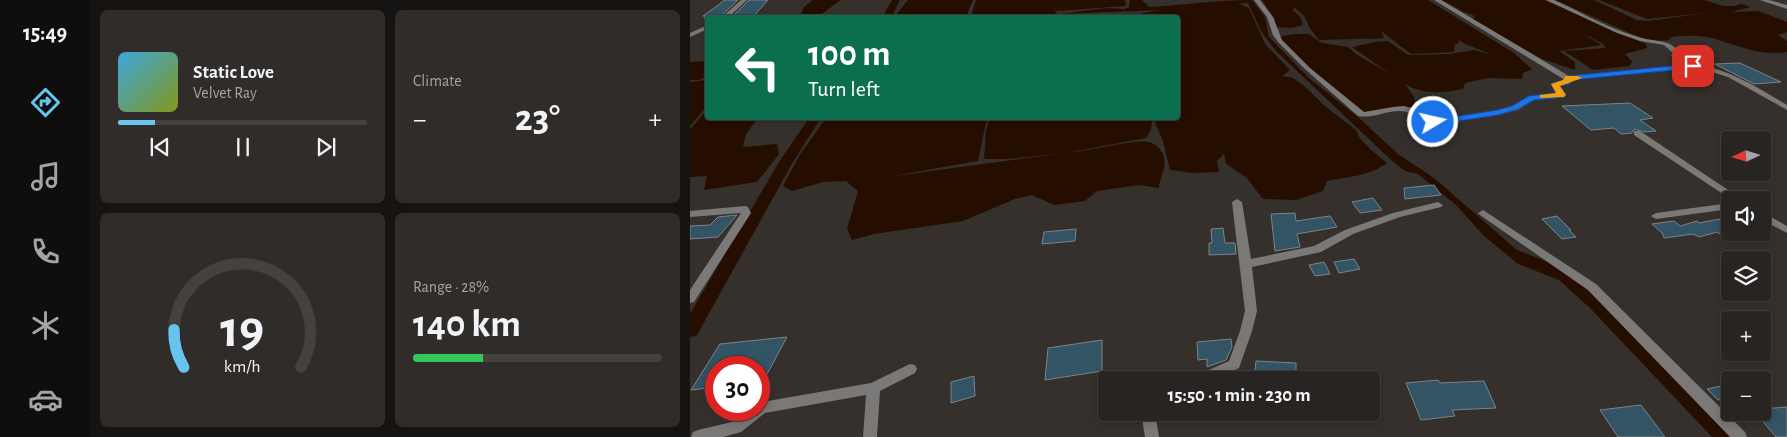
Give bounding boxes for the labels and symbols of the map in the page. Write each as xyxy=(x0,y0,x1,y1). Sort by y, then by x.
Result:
pin xyxy=(1672,45,1714,87)
position arrow xyxy=(1406,95,1458,147)
north arrow xyxy=(1721,131,1771,181)
speed limit sign: 30 xyxy=(705,356,770,421)

